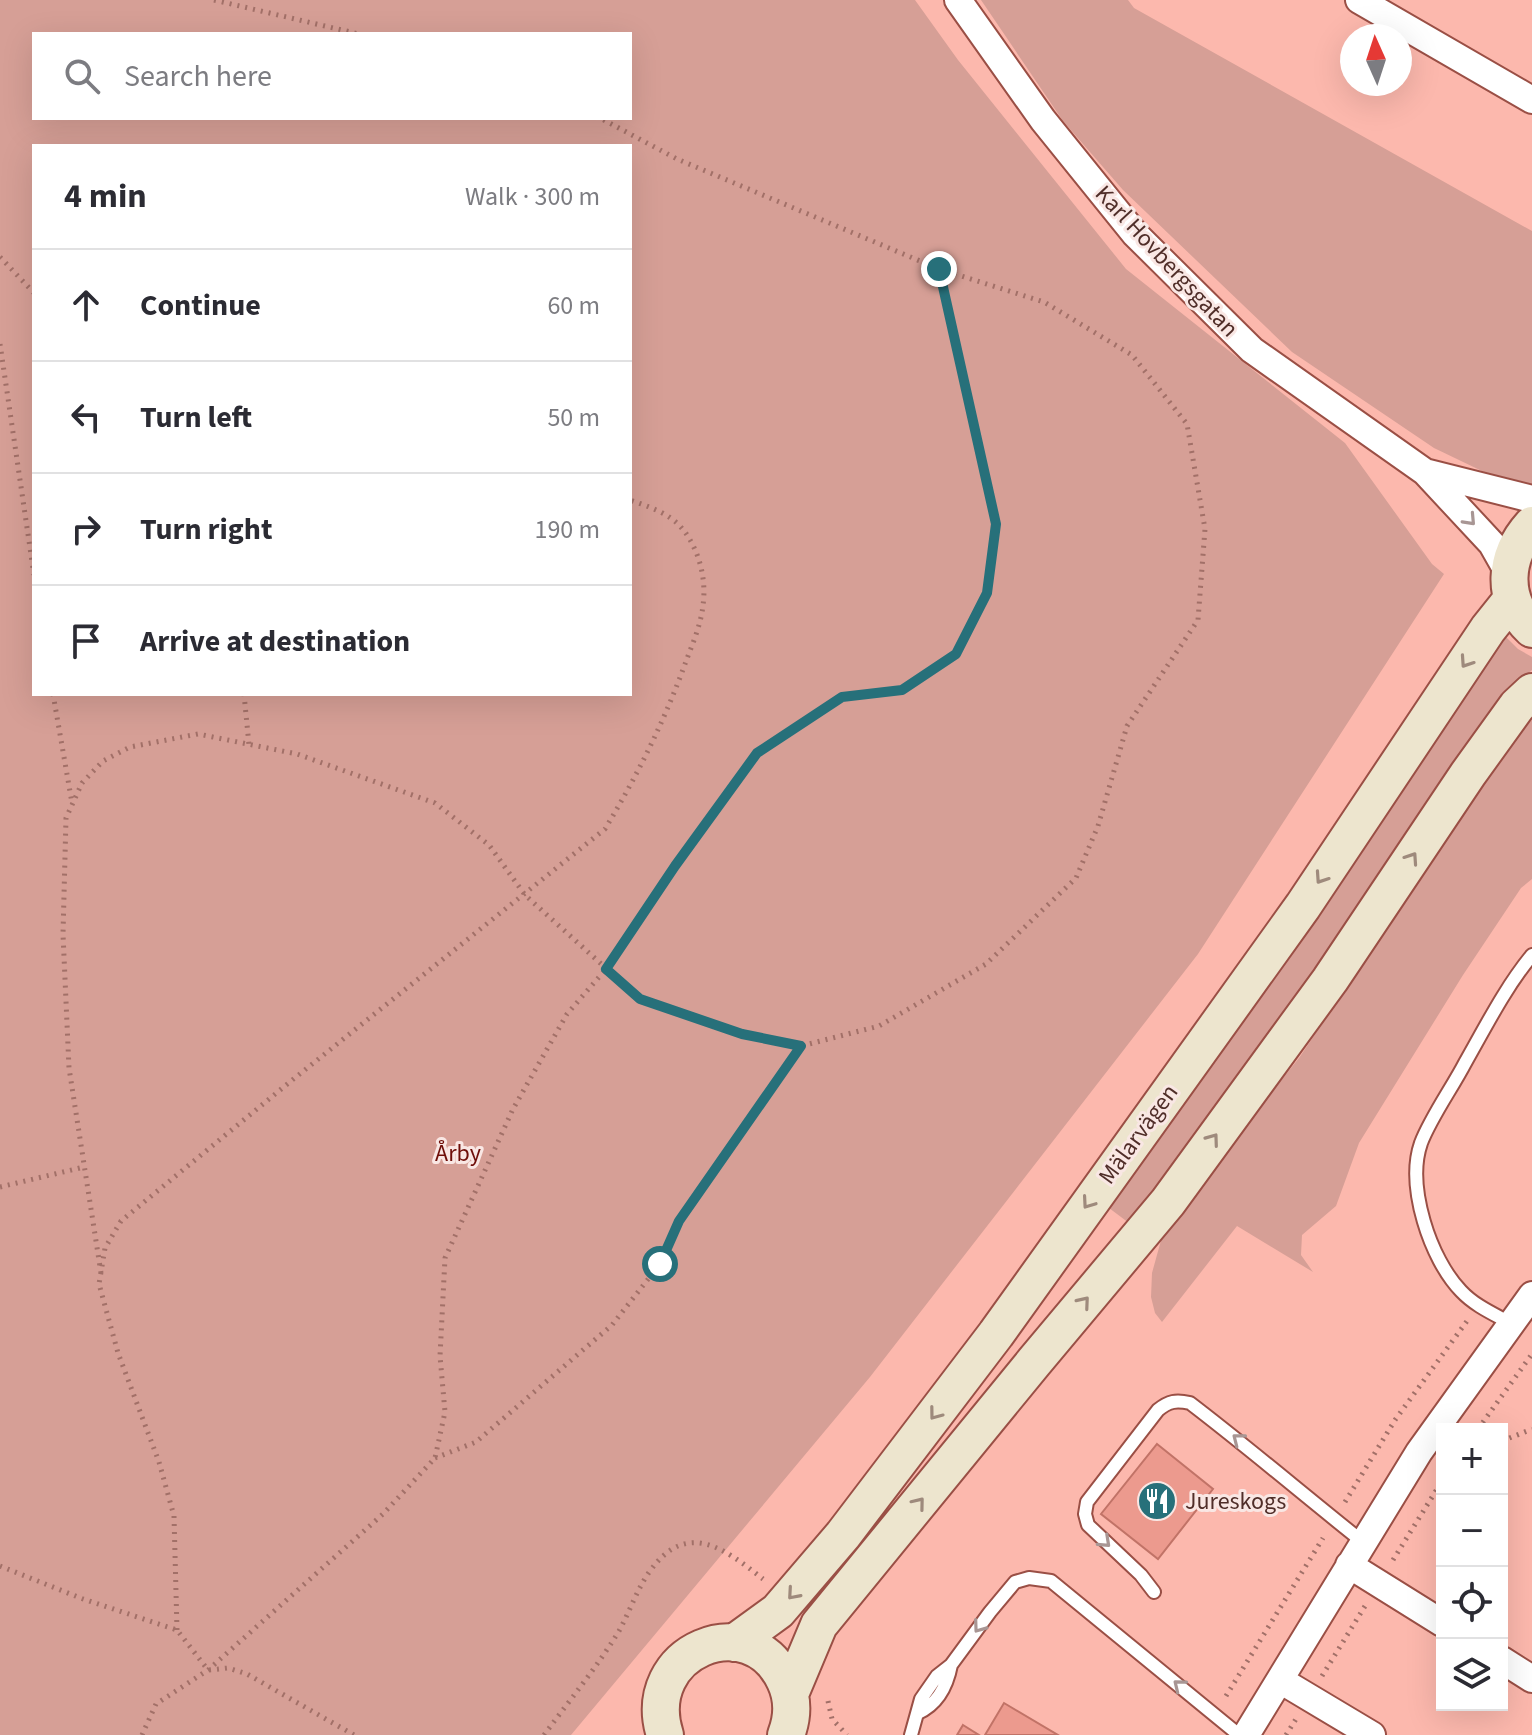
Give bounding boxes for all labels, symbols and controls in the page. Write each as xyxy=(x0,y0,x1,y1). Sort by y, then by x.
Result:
north arrow xyxy=(1340,24,1412,96)
search box xyxy=(32,32,632,120)
icon: search xyxy=(60,54,104,98)
text: Search here xyxy=(124,55,272,98)
text: 4 min xyxy=(64,172,147,221)
street label: Karl Hovbergsgatan xyxy=(1087,177,1247,345)
text: Walk · 300 m xyxy=(465,178,600,215)
route end xyxy=(921,251,957,287)
icon: ahead xyxy=(64,283,108,327)
text: Continue xyxy=(140,284,261,327)
text: 60 m xyxy=(547,287,600,324)
icon: left xyxy=(64,395,108,439)
text: Turn left xyxy=(140,396,252,439)
text: 50 m xyxy=(547,399,600,436)
icon: right xyxy=(64,507,108,551)
text: Turn right xyxy=(140,508,272,551)
text: 190 m xyxy=(534,511,600,548)
one-way arrow xyxy=(1461,511,1475,526)
icon: arrive xyxy=(64,619,108,663)
text: Arrive at destination xyxy=(140,620,410,663)
one-way arrow xyxy=(1461,653,1476,668)
one-way arrow xyxy=(1402,852,1417,867)
one-way arrow xyxy=(1316,870,1331,884)
street label: Mälarvägen xyxy=(1090,1077,1187,1192)
one-way arrow xyxy=(1203,1133,1217,1147)
park label: Årby xyxy=(435,1136,481,1171)
one-way arrow xyxy=(1084,1195,1098,1209)
route start xyxy=(642,1246,678,1282)
one-way arrow xyxy=(1074,1297,1089,1312)
one-way arrow xyxy=(931,1405,945,1419)
map controls xyxy=(1436,1423,1508,1711)
button: + xyxy=(1436,1423,1508,1495)
one-way arrow xyxy=(1232,1435,1247,1449)
restaurant icon: Jureskogs xyxy=(1136,1480,1178,1522)
place label: Jureskogs xyxy=(1185,1484,1286,1519)
button: − xyxy=(1436,1495,1508,1567)
one-way arrow xyxy=(909,1498,924,1512)
one-way arrow xyxy=(1096,1533,1110,1547)
button: locate xyxy=(1436,1567,1508,1639)
one-way arrow xyxy=(788,1584,803,1599)
one-way arrow xyxy=(974,1619,988,1633)
button: layers xyxy=(1436,1639,1508,1711)
one-way arrow xyxy=(1174,1680,1188,1695)

